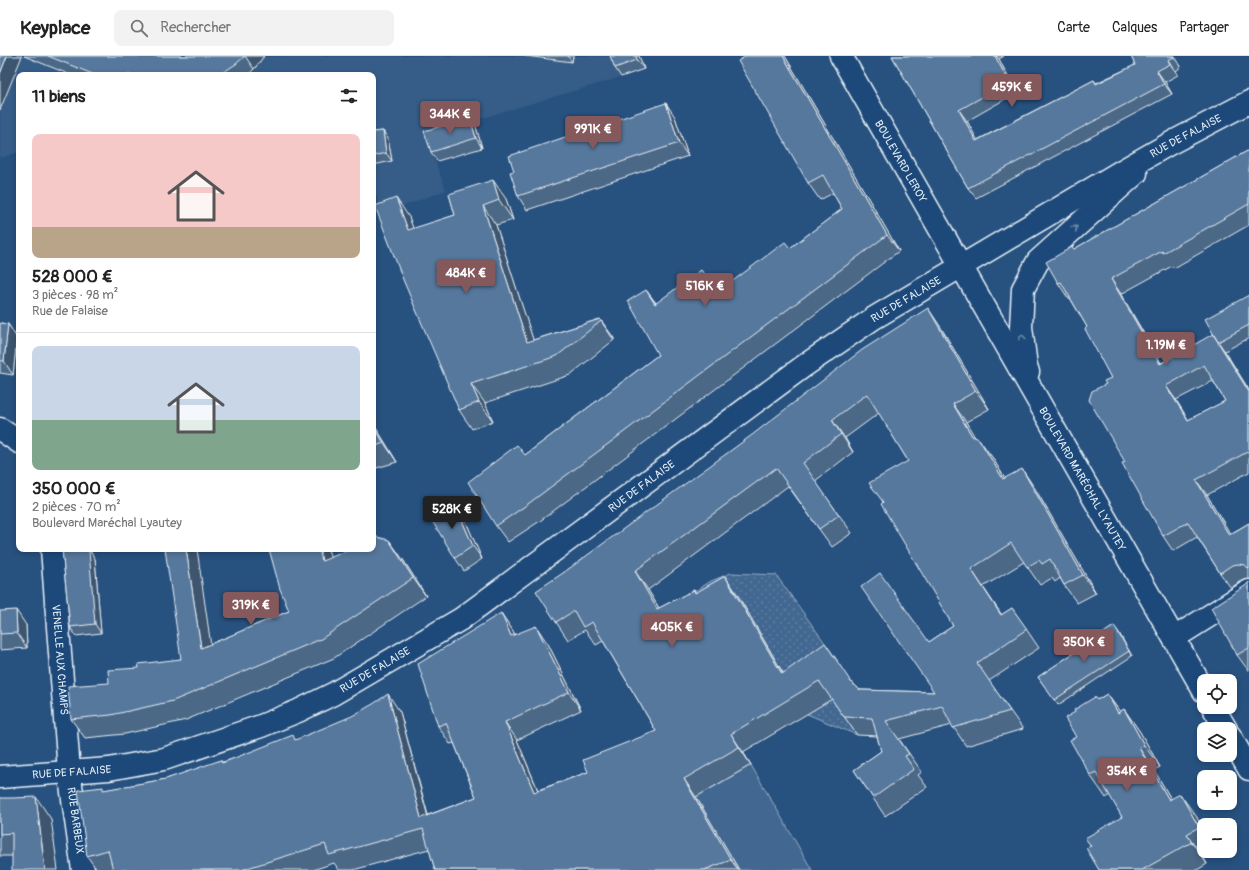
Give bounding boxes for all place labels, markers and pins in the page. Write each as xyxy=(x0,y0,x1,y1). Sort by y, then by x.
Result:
pin: 459K € xyxy=(979,74,1045,108)
pin: 344K € xyxy=(417,101,483,135)
pin: 991K € xyxy=(560,116,626,150)
pin: 484K € xyxy=(433,260,499,294)
pin: 516K € xyxy=(672,273,738,307)
pin: 1.19M € xyxy=(1129,332,1203,366)
pin: 528K € xyxy=(419,496,485,530)
pin: 319K € xyxy=(218,592,284,626)
pin: 405K € xyxy=(639,614,705,648)
pin: 350K € xyxy=(1051,629,1117,663)
pin: 354K € xyxy=(1094,758,1160,792)

